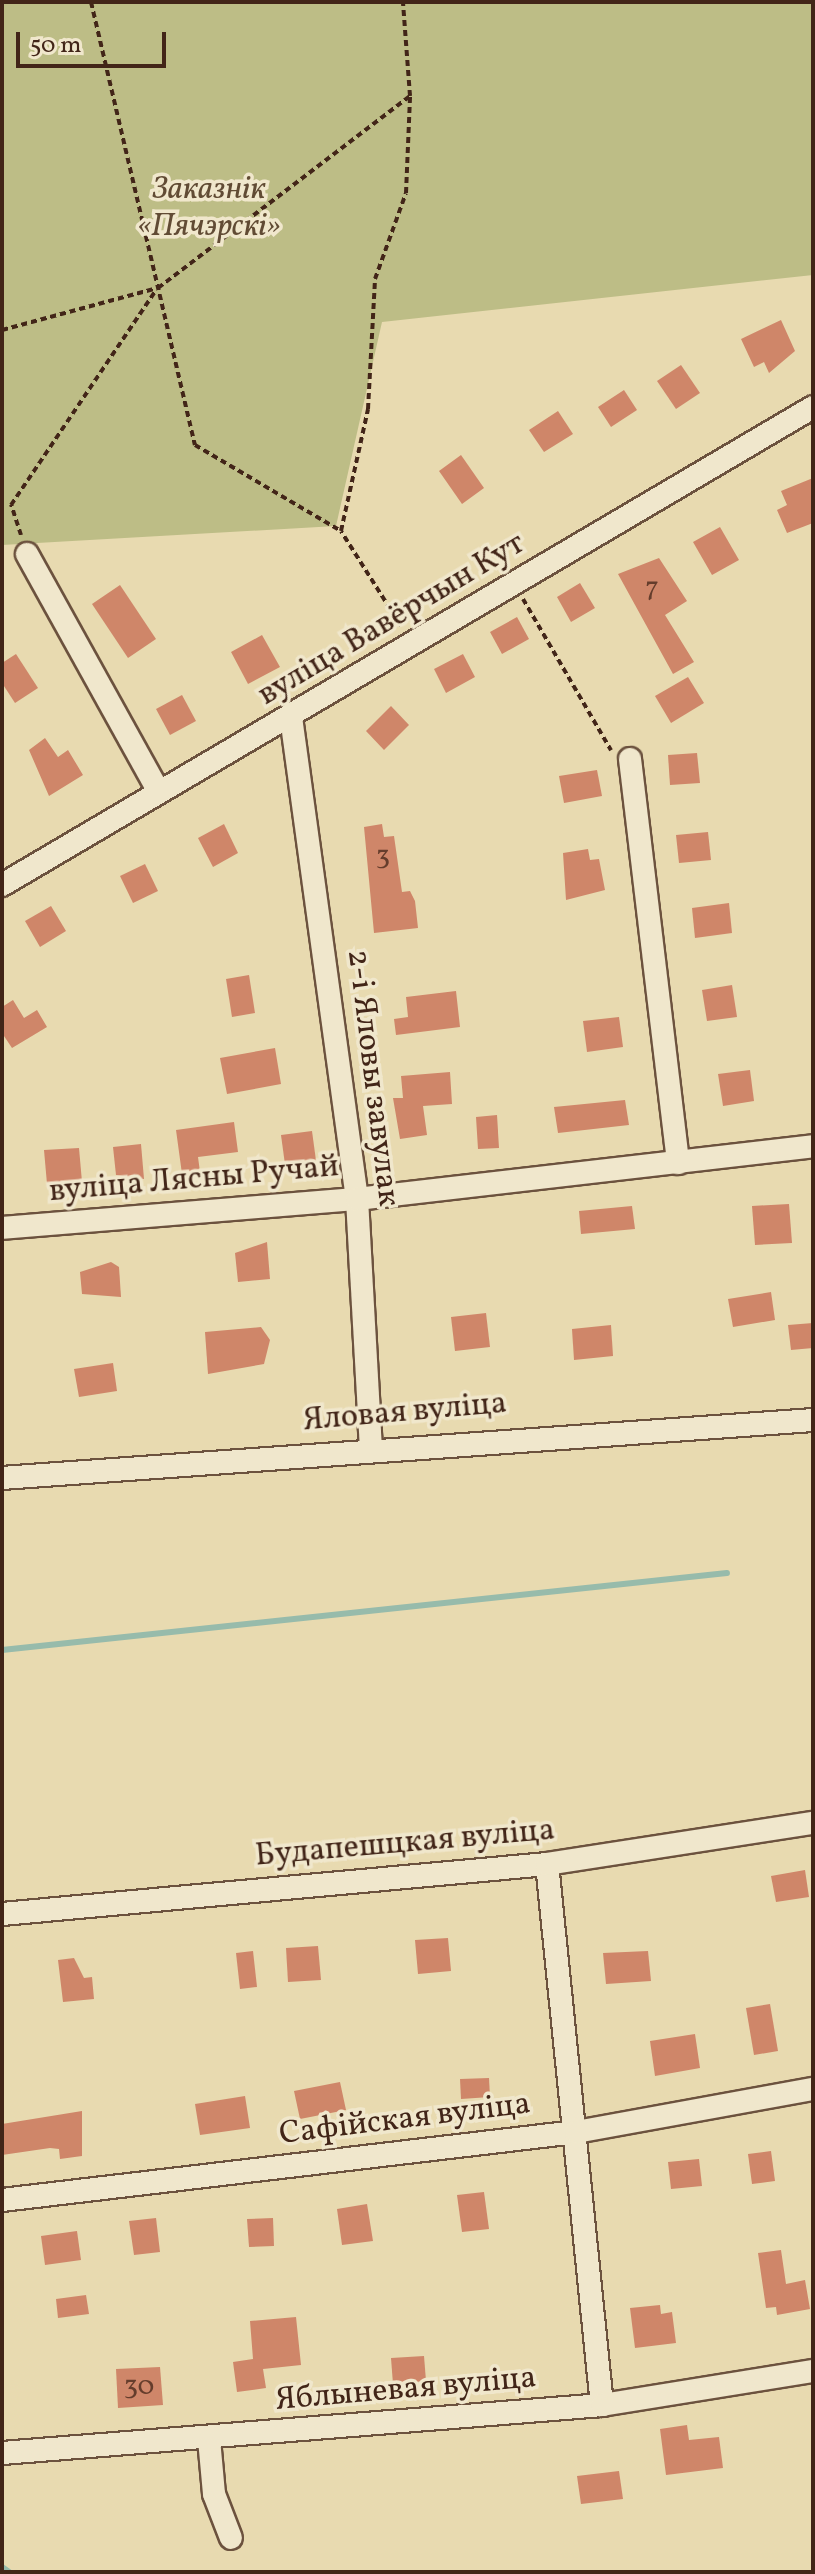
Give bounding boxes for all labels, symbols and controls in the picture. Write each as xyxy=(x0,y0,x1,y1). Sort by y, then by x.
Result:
scale bar xyxy=(20,16,170,66)
text: 50 m xyxy=(30,29,82,63)
park label: Заказнік «Пячэрскі» xyxy=(137,172,281,247)
street label: вуліца Вавёрчын Кут xyxy=(251,525,533,715)
house number: 7 xyxy=(645,571,659,605)
house number: 3 xyxy=(376,840,390,874)
street label: 2-і Яловы завулак xyxy=(337,947,407,1209)
street label: вуліца Лясны Ручай xyxy=(48,1148,340,1212)
street label: Яловая вуліца xyxy=(301,1385,509,1441)
street label: Будапешцкая вуліца xyxy=(254,1812,556,1876)
street label: Сафійская вуліца xyxy=(277,2086,533,2154)
street label: Яблыневая вуліца xyxy=(274,2359,538,2421)
house number: 30 xyxy=(124,2370,154,2404)

